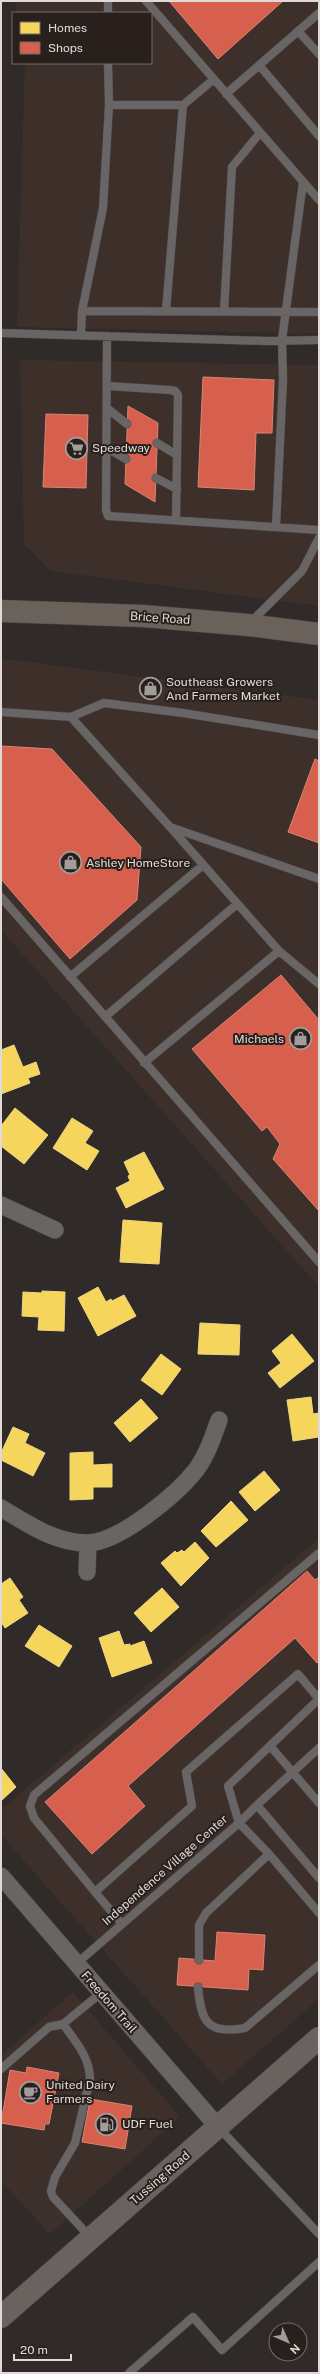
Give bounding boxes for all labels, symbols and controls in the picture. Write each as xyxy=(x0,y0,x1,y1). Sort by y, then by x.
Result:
legend xyxy=(12,12,152,64)
text: Homes xyxy=(48,21,87,35)
text: Shops xyxy=(48,41,83,55)
supermarket icon: Speedway xyxy=(64,435,90,461)
place label: Speedway xyxy=(92,441,151,455)
street label: Brice Road xyxy=(129,609,191,627)
place label: Southeast Growers And Farmers Market xyxy=(166,675,281,703)
shop icon: Southeast Growers And Farmers Market xyxy=(138,676,164,702)
shop icon: Ashley HomeStore xyxy=(57,850,83,876)
place label: Ashley HomeStore xyxy=(86,856,190,870)
shop icon: Michaels xyxy=(287,1026,313,1052)
place label: Michaels xyxy=(234,1032,284,1046)
street label: Independence Village Center xyxy=(100,1812,231,1928)
street label: Freedom Trail xyxy=(78,1968,140,2036)
place label: United Dairy Farmers xyxy=(46,2078,116,2106)
cafe icon: United Dairy Farmers xyxy=(18,2079,44,2105)
fuel station icon: UDF Fuel xyxy=(94,2111,120,2137)
place label: UDF Fuel xyxy=(122,2117,174,2131)
street label: Tussing Road xyxy=(127,2148,193,2208)
north arrow xyxy=(268,2322,308,2362)
scale bar xyxy=(14,2336,71,2362)
text: N xyxy=(288,2342,302,2356)
text: 20 m xyxy=(20,2343,48,2357)

